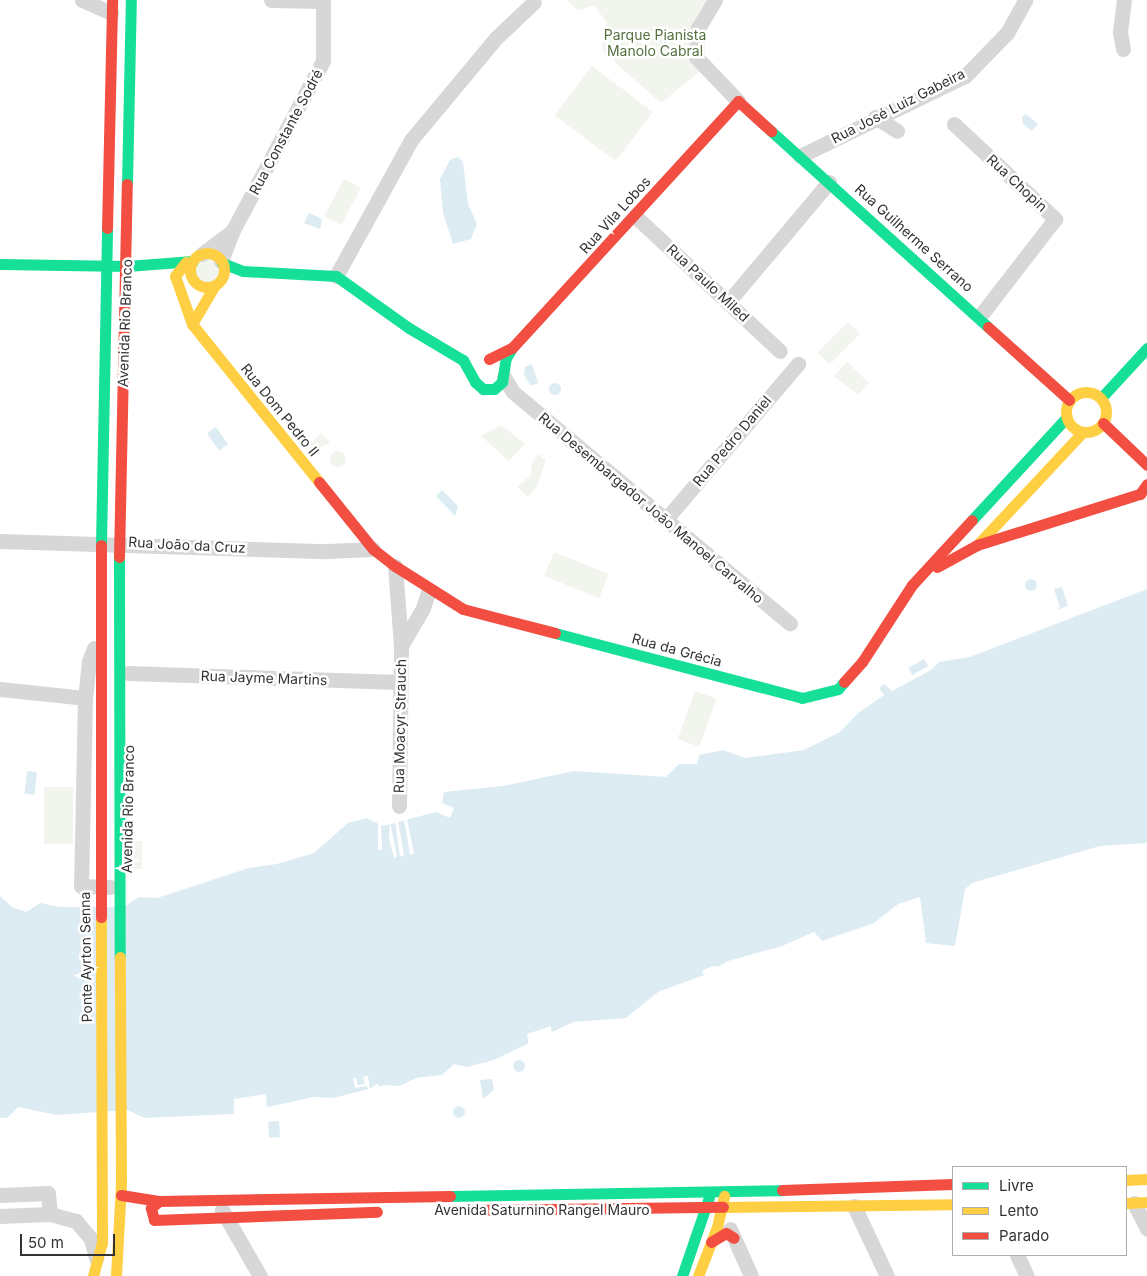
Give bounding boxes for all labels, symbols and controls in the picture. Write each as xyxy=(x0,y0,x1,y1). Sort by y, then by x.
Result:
park label: Parque Pianista Manolo Cabral xyxy=(604,27,706,59)
street label: Rua José Luiz Gabeira xyxy=(828,65,968,147)
street label: Rua Constante Sodré xyxy=(246,66,326,198)
street label: Rua Chopin xyxy=(983,151,1051,215)
street label: Rua Vila Lobos xyxy=(576,173,654,257)
street label: Rua Guilherme Serrano xyxy=(851,180,977,296)
street label: Rua Paulo Miled xyxy=(663,241,753,325)
street label: Avenida Rio Branco xyxy=(114,259,136,387)
street label: Rua Dom Pedro II xyxy=(238,360,322,460)
street label: Rua Pedro Daniel xyxy=(689,392,775,490)
street label: Rua Desembargador João Manoel Carvalho xyxy=(535,409,767,607)
street label: Rua João da Cruz xyxy=(128,534,246,556)
street label: Rua da Grécia xyxy=(630,630,724,670)
street label: Rua Moacyr Strauch xyxy=(390,659,410,793)
street label: Rua Jayme Martins xyxy=(200,667,328,689)
street label: Avenida Rio Branco xyxy=(118,745,138,873)
street label: Ponte Ayrton Senna xyxy=(76,891,96,1023)
legend xyxy=(952,1166,1127,1256)
text: Livre xyxy=(999,1176,1034,1195)
text: Lento xyxy=(999,1201,1039,1220)
street label: Avenida Saturnino Rangel Mauro xyxy=(434,1202,650,1218)
scale bar xyxy=(22,1224,118,1256)
text: Parado xyxy=(999,1226,1049,1245)
text: 50 m xyxy=(28,1233,64,1252)

